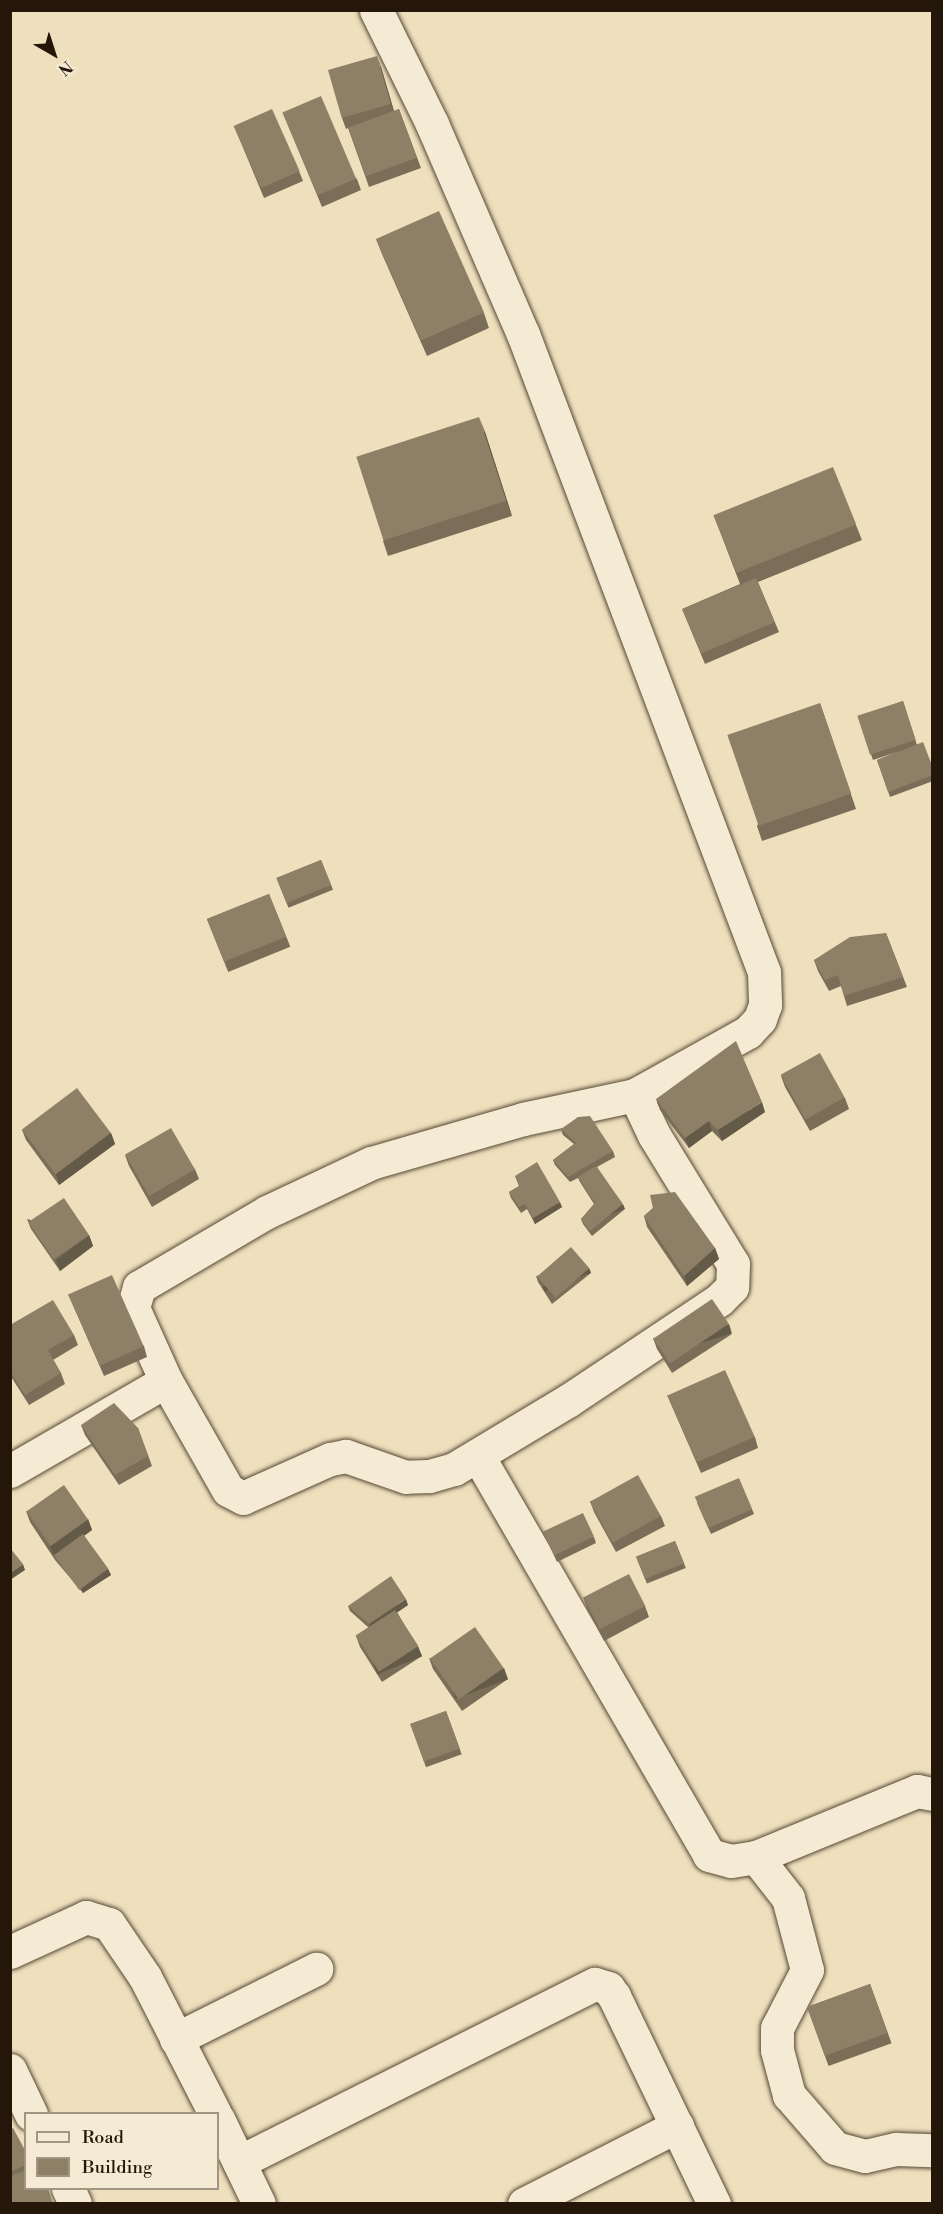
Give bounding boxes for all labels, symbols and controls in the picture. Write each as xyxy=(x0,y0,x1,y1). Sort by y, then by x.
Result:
north arrow xyxy=(24,24,84,84)
text: N xyxy=(54,56,77,80)
legend xyxy=(24,2112,219,2190)
text: Road xyxy=(82,2126,124,2149)
text: Building xyxy=(82,2156,152,2179)

